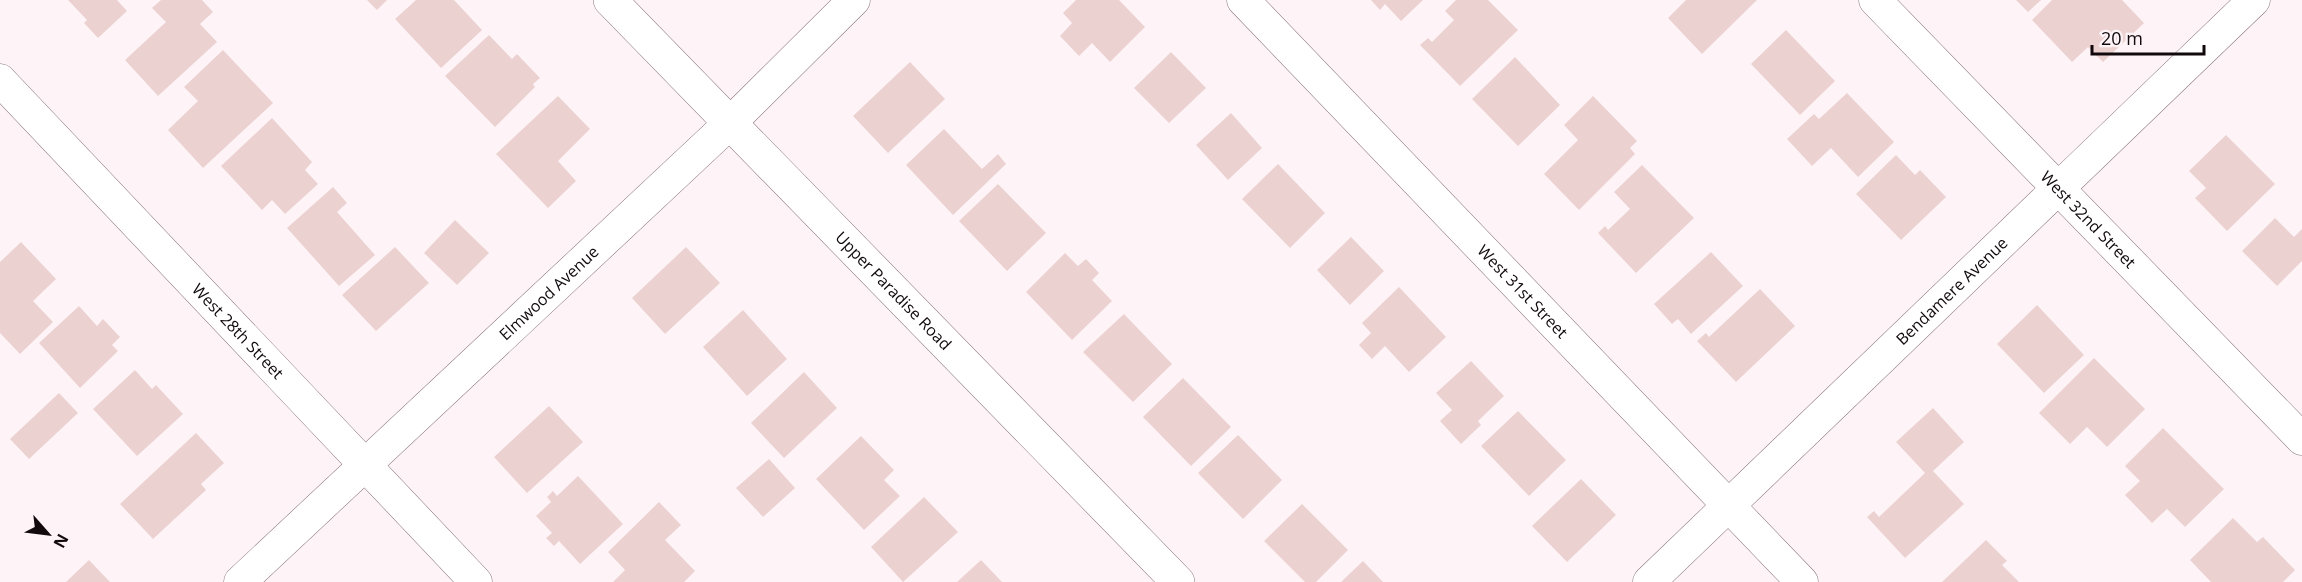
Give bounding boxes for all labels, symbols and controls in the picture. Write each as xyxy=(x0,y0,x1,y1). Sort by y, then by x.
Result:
scale bar xyxy=(2092,18,2204,56)
text: 20 m xyxy=(2101,26,2143,50)
street label: West 32nd Street xyxy=(2036,166,2141,273)
street label: Upper Paradise Road xyxy=(831,226,957,355)
street label: Bendamere Avenue xyxy=(1891,232,2012,350)
street label: West 31st Street xyxy=(1473,240,1573,343)
street label: Elmwood Avenue xyxy=(494,241,603,345)
street label: West 28th Street xyxy=(187,279,289,384)
north arrow xyxy=(18,504,78,564)
text: N xyxy=(48,530,74,552)

